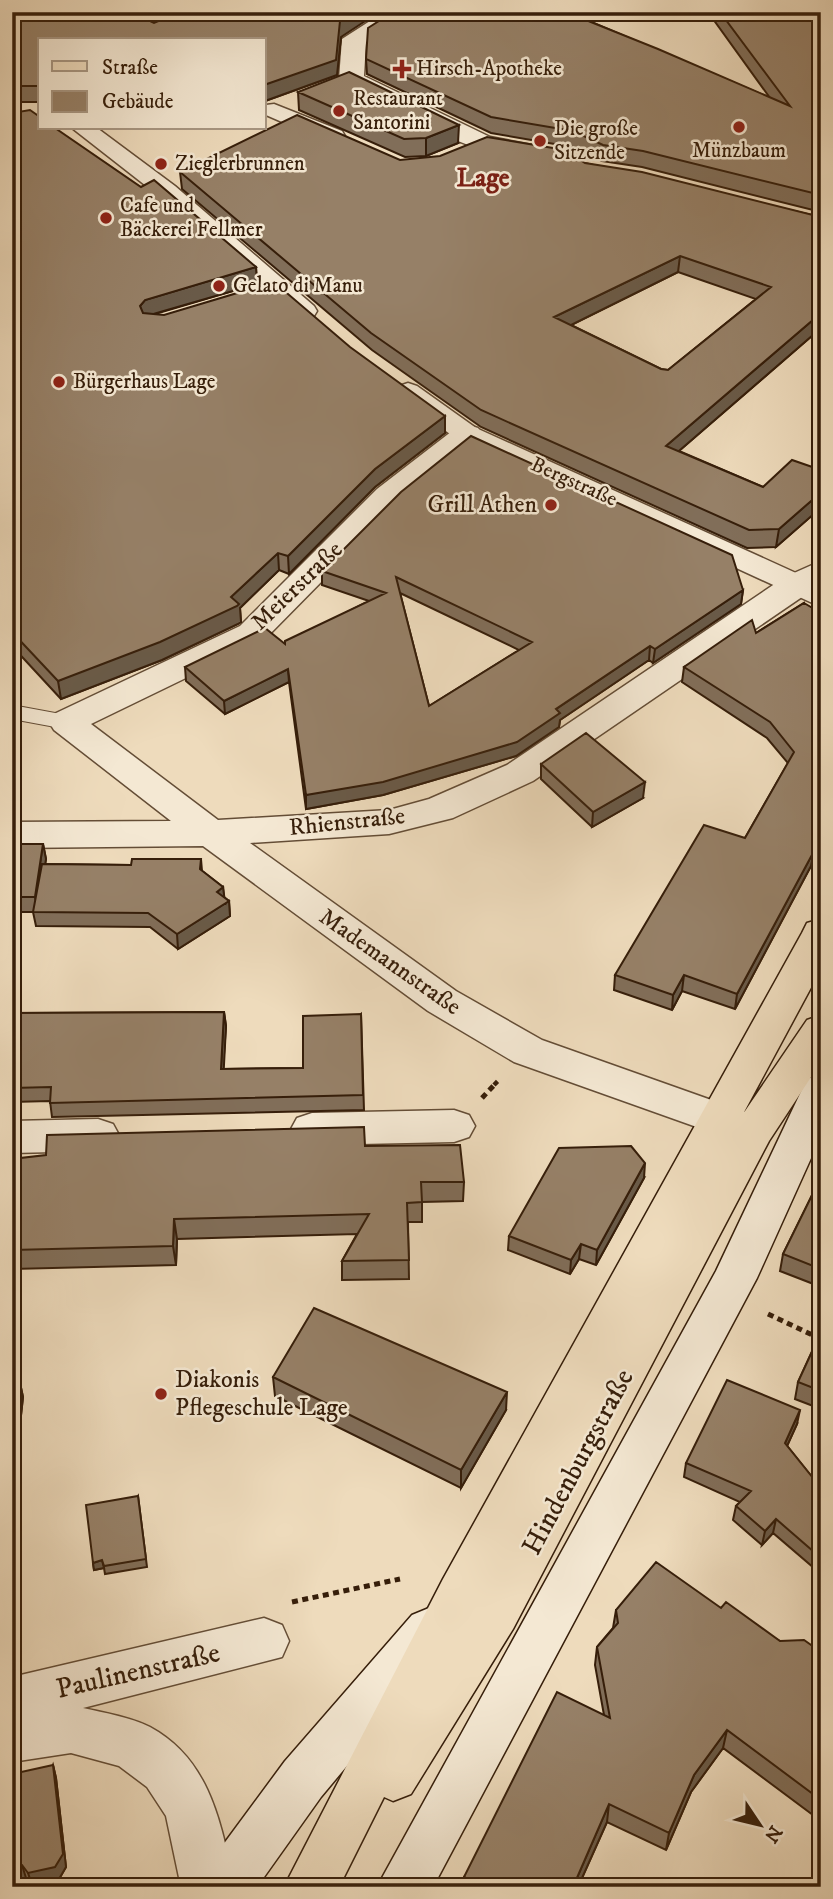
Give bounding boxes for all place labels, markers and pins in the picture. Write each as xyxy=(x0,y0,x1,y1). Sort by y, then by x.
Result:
place label: Hirsch-Apotheke xyxy=(416,56,562,82)
marker: Hirsch-Apotheke xyxy=(394,61,410,77)
place label: Restaurant Santorini xyxy=(353,86,443,136)
marker: Restaurant Santorini xyxy=(331,103,347,119)
place label: Die große Sitzende xyxy=(554,116,638,166)
marker: Münzbaum xyxy=(731,119,747,135)
marker: Die große Sitzende xyxy=(532,133,548,149)
place label: Münzbaum xyxy=(692,138,786,164)
place label: Zieglerbrunnen xyxy=(175,151,305,177)
marker: Zieglerbrunnen xyxy=(153,156,169,172)
place label: Cafe und Bäckerei Fellmer xyxy=(120,193,263,243)
marker: Cafe und Bäckerei Fellmer xyxy=(98,210,114,226)
place label: Gelato di Manu xyxy=(233,273,363,299)
marker: Gelato di Manu xyxy=(211,278,227,294)
place label: Bürgerhaus Lage xyxy=(73,369,216,395)
marker: Bürgerhaus Lage xyxy=(51,374,67,390)
place label: Grill Athen xyxy=(428,490,537,520)
marker: Grill Athen xyxy=(543,497,559,513)
place label: Diakonis Pflegeschule Lage xyxy=(175,1365,348,1423)
marker: Diakonis Pflegeschule Lage xyxy=(153,1386,169,1402)

